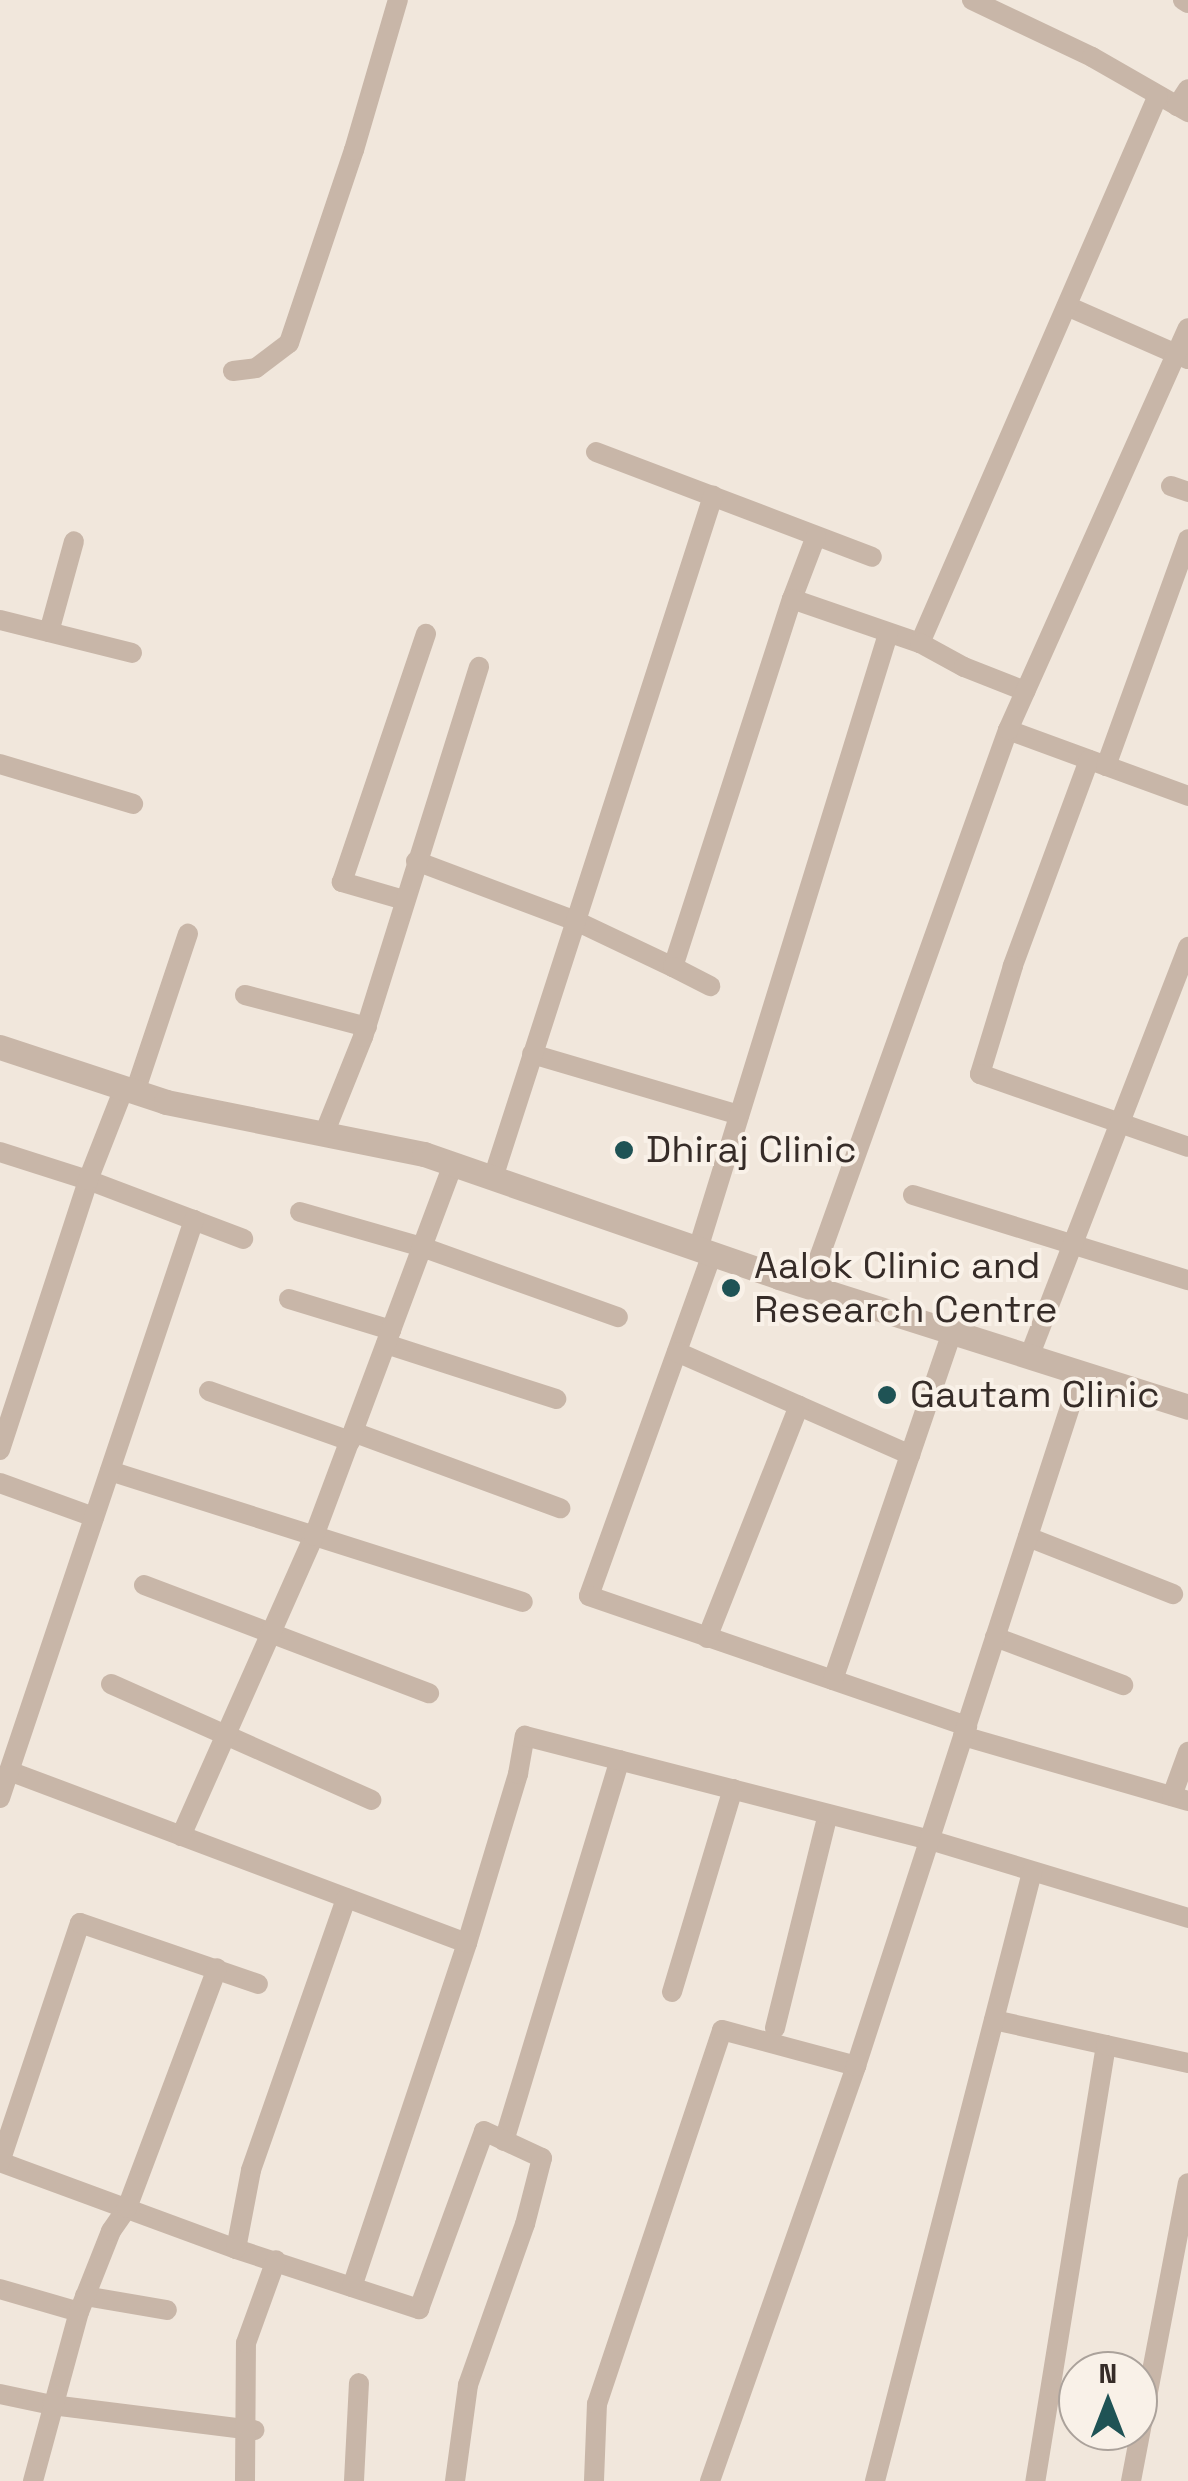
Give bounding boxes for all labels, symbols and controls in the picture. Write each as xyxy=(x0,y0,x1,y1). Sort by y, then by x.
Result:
place label: Dhiraj Clinic xyxy=(646,1127,857,1173)
marker: Dhiraj Clinic xyxy=(611,1137,637,1163)
place label: Aalok Clinic and Research Centre xyxy=(754,1243,1058,1332)
marker: Aalok Clinic and Research Centre xyxy=(718,1275,744,1301)
place label: Gautam Clinic xyxy=(910,1372,1160,1418)
marker: Gautam Clinic xyxy=(874,1382,900,1408)
north arrow xyxy=(1058,2351,1158,2451)
text: N xyxy=(1099,2355,1117,2391)

